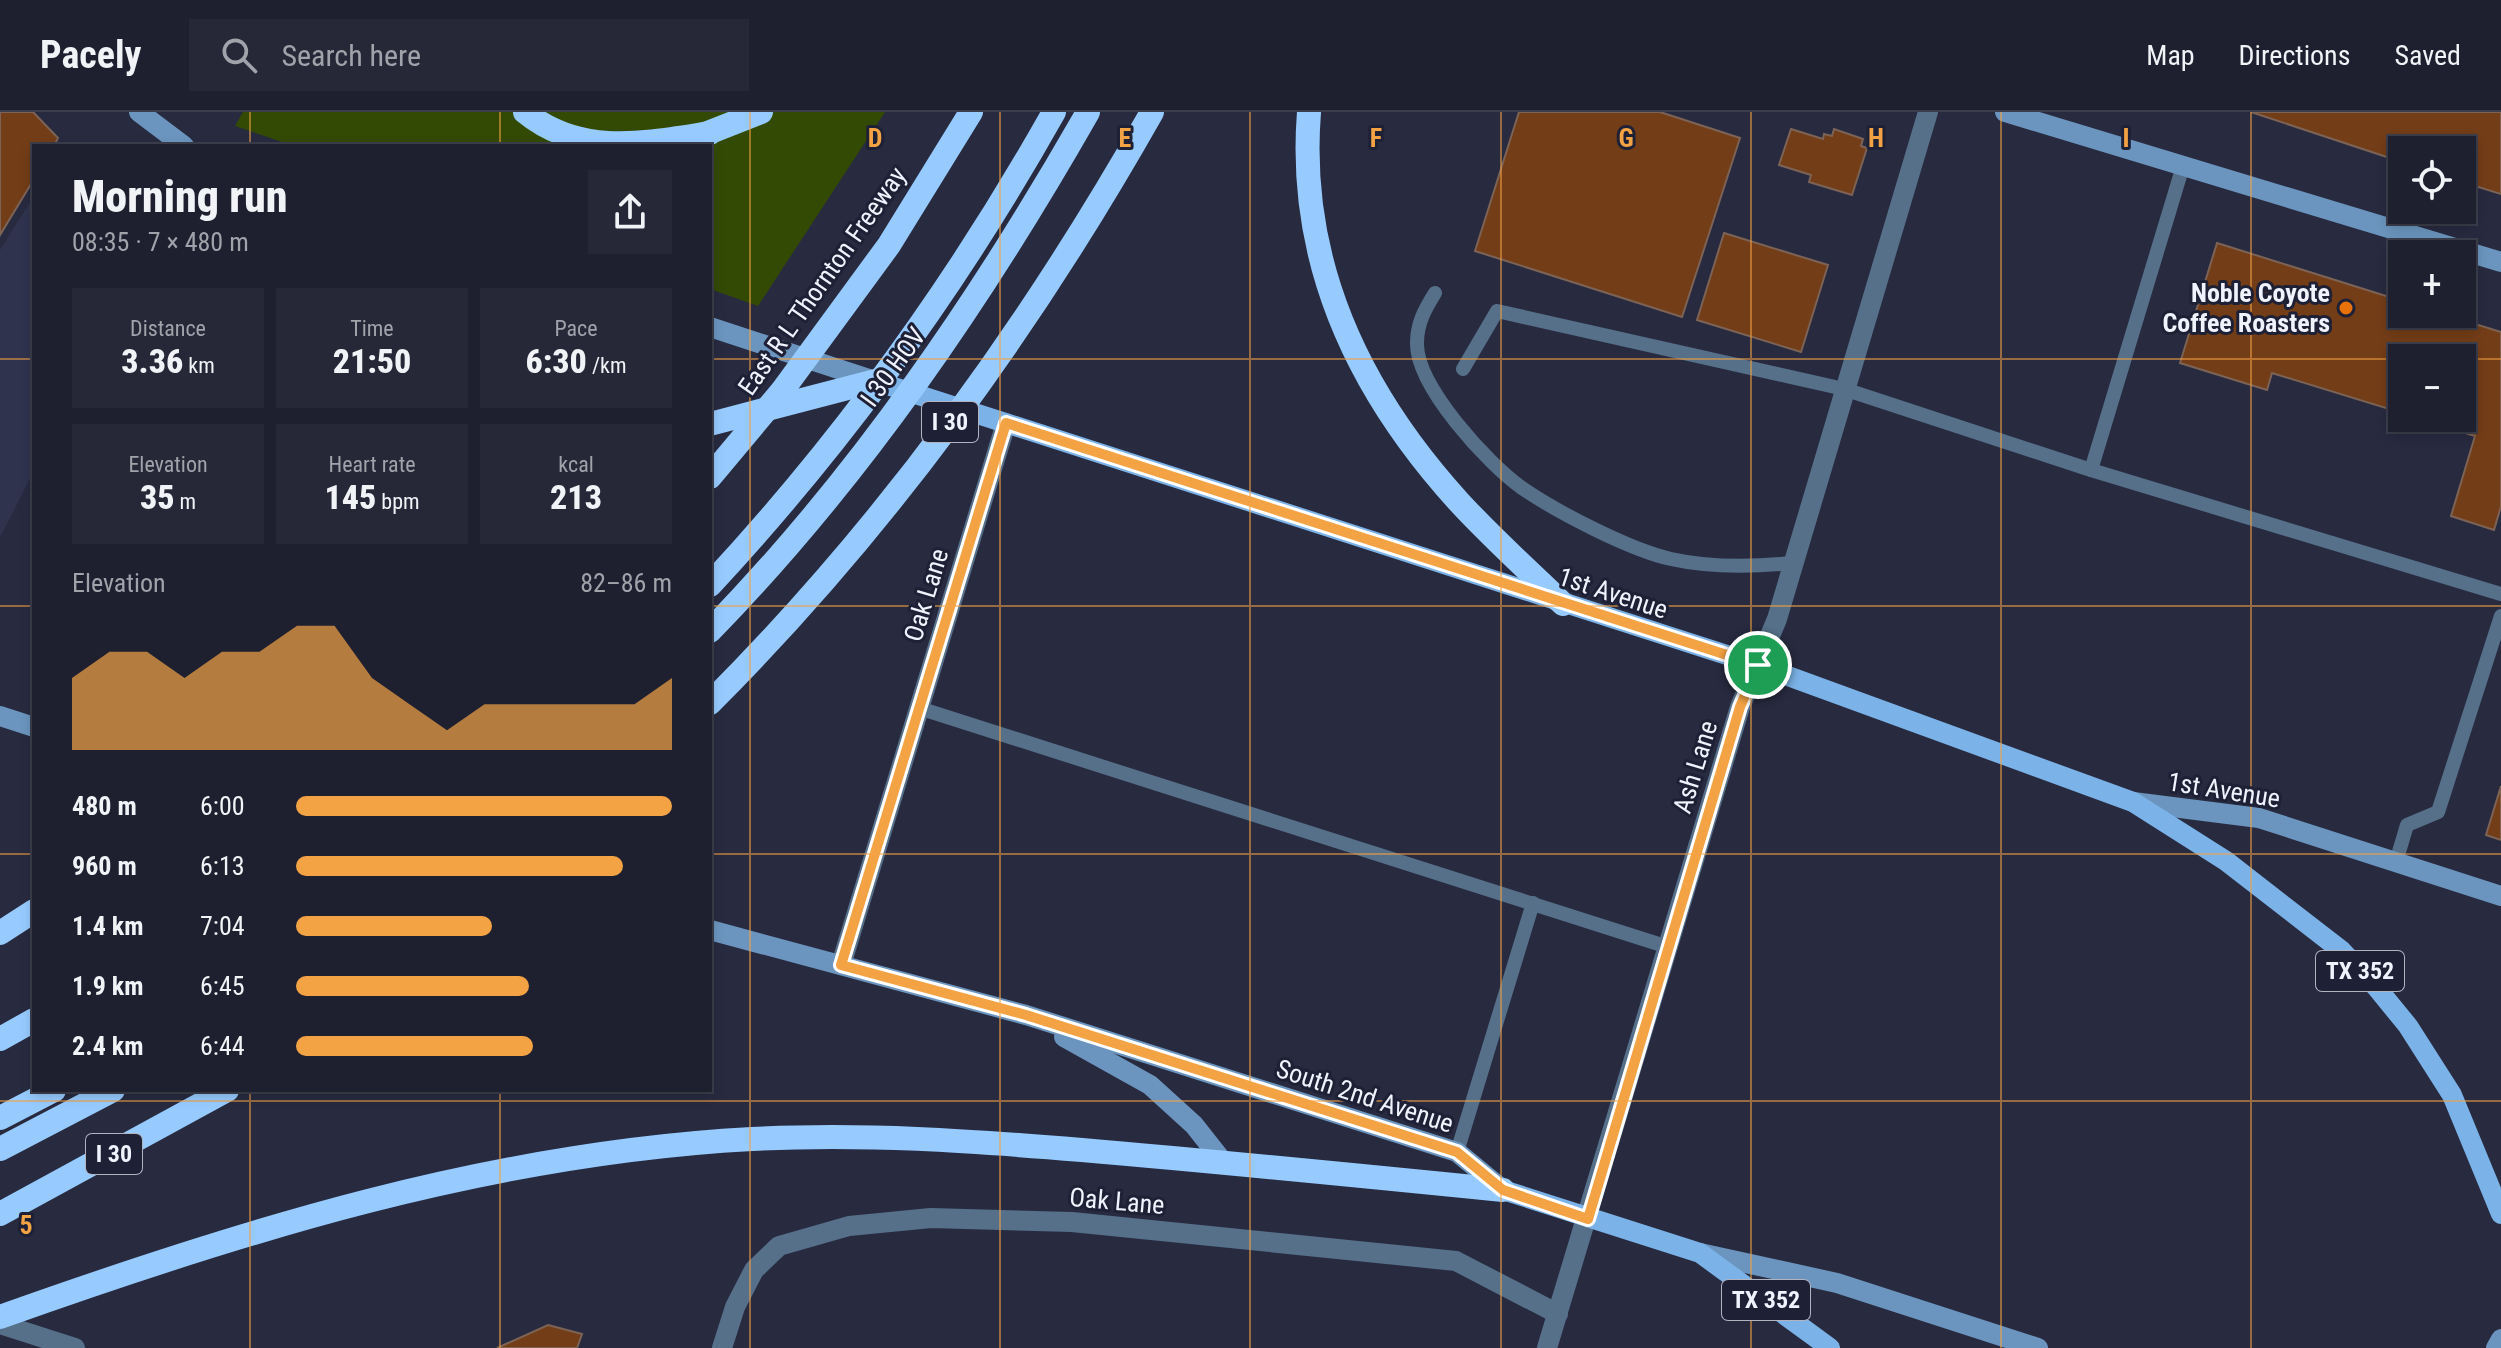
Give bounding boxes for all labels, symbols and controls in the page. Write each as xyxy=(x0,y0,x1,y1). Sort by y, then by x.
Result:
search box xyxy=(189,19,749,91)
text: Pacely xyxy=(40,33,141,77)
icon: search xyxy=(217,33,261,77)
text: Search here xyxy=(281,38,421,73)
text: Map xyxy=(2146,39,2195,72)
text: Directions xyxy=(2239,39,2350,72)
text: Saved xyxy=(2394,39,2461,72)
text: D xyxy=(868,123,882,153)
text: E xyxy=(1119,123,1132,153)
text: F xyxy=(1370,123,1382,153)
text: G xyxy=(1618,123,1634,153)
text: H xyxy=(1868,123,1884,153)
text: I xyxy=(2122,123,2130,153)
map controls xyxy=(2388,136,2476,432)
button: locate xyxy=(2388,136,2476,224)
street label: East R L Thornton Freeway xyxy=(732,161,912,401)
button: share xyxy=(588,170,672,254)
text: Morning run xyxy=(72,171,288,223)
text: 08:35 · 7 × 480 m xyxy=(72,227,249,257)
button: + xyxy=(2388,240,2476,328)
place label: Noble Coyote Coffee Roasters xyxy=(2162,278,2330,338)
marker: Noble Coyote Coffee Roasters xyxy=(2337,299,2355,317)
text: Distance xyxy=(130,316,206,341)
text: Time xyxy=(350,316,394,341)
text: Pace xyxy=(554,316,598,341)
street label: I 30 HOV xyxy=(854,321,932,412)
text: 3.36 xyxy=(121,341,183,381)
text: 21:50 xyxy=(333,341,411,381)
text: 6:30 xyxy=(525,341,587,381)
button: − xyxy=(2388,344,2476,432)
text: km xyxy=(183,353,215,378)
text: /km xyxy=(587,353,627,378)
road number: I 30 xyxy=(922,402,978,442)
text: Elevation xyxy=(128,452,208,477)
text: Heart rate xyxy=(329,452,415,477)
text: kcal xyxy=(558,452,594,477)
text: 35 xyxy=(140,477,174,517)
text: 145 xyxy=(324,477,376,517)
text: 213 xyxy=(550,477,602,517)
text: m xyxy=(174,489,196,514)
text: bpm xyxy=(376,489,420,514)
street label: Oak Lane xyxy=(898,545,954,645)
street label: 1st Avenue xyxy=(1555,561,1671,625)
text: Elevation xyxy=(72,568,166,598)
text: 82–86 m xyxy=(580,568,672,598)
pin xyxy=(1724,631,1792,699)
icon: arrive xyxy=(1736,643,1780,687)
street label: Ash Lane xyxy=(1667,717,1723,817)
street label: 1st Avenue xyxy=(2166,766,2282,814)
text: 480 m xyxy=(72,791,137,821)
text: 6:00 xyxy=(200,791,245,821)
text: 960 m xyxy=(72,851,137,881)
text: 6:13 xyxy=(200,851,245,881)
text: 1.4 km xyxy=(72,911,144,941)
text: 7:04 xyxy=(200,911,245,941)
road number: TX 352 xyxy=(2316,951,2404,991)
text: 1.9 km xyxy=(72,971,144,1001)
text: 6:45 xyxy=(200,971,245,1001)
text: 2.4 km xyxy=(72,1031,144,1061)
text: 6:44 xyxy=(200,1031,245,1061)
street label: South 2nd Avenue xyxy=(1273,1053,1457,1139)
road number: I 30 xyxy=(86,1134,142,1174)
street label: Oak Lane xyxy=(1068,1182,1166,1220)
text: 5 xyxy=(19,1210,33,1240)
road number: TX 352 xyxy=(1722,1280,1810,1320)

